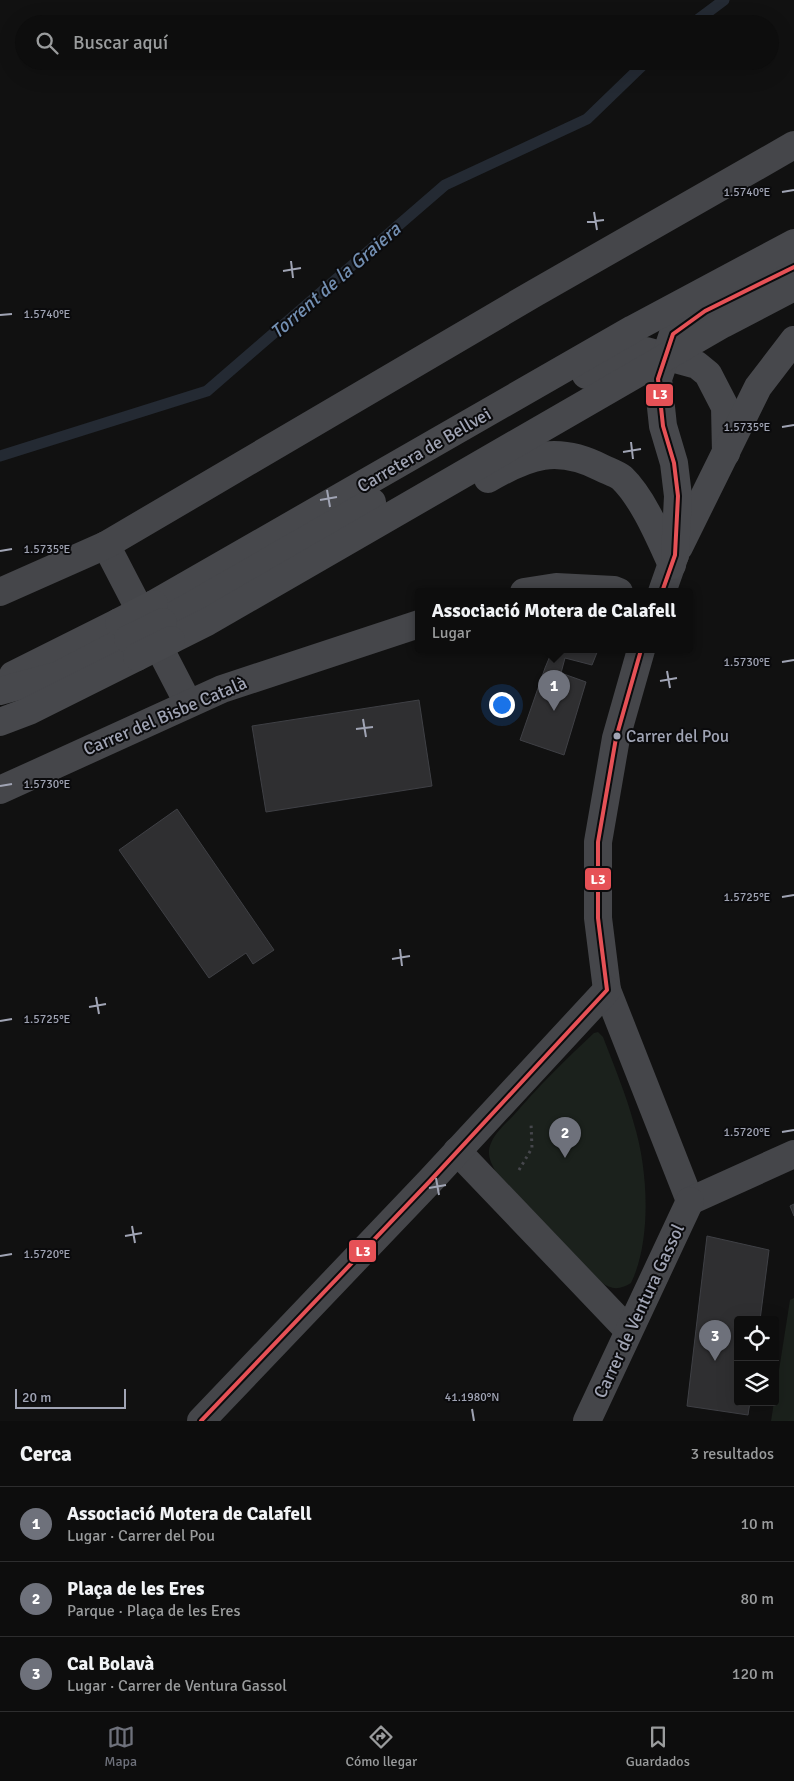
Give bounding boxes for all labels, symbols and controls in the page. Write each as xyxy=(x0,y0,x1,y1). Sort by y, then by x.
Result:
search box xyxy=(15,15,779,70)
icon: search xyxy=(33,29,61,57)
text: Buscar aquí xyxy=(73,31,168,55)
text: 1.5740°E xyxy=(724,185,771,200)
water label: Torrent de la Graiera xyxy=(266,217,407,344)
text: 1.5740°E xyxy=(24,307,71,322)
line badge: L3 xyxy=(645,383,674,407)
text: L3 xyxy=(653,386,667,403)
street label: Carretera de Bellvei xyxy=(353,403,495,497)
text: 1.5735°E xyxy=(724,420,771,435)
text: 1.5735°E xyxy=(24,542,71,557)
popup xyxy=(415,588,693,653)
text: Associació Motera de Calafell xyxy=(432,599,676,623)
text: Lugar xyxy=(432,623,471,643)
text: 1.5730°E xyxy=(724,655,771,670)
pin: 1 xyxy=(538,670,570,711)
street label: Carrer del Bisbe Català xyxy=(80,672,250,760)
your location xyxy=(489,692,515,718)
place label: Carrer del Pou xyxy=(626,726,729,747)
marker: Carrer del Pou xyxy=(612,731,622,741)
text: 1.5730°E xyxy=(24,777,71,792)
line badge: L3 xyxy=(584,867,612,891)
text: L3 xyxy=(591,871,605,888)
text: 1.5725°E xyxy=(724,890,771,905)
text: 1.5725°E xyxy=(24,1012,71,1027)
pin: 2 xyxy=(549,1117,581,1158)
text: 1.5720°E xyxy=(724,1125,771,1140)
street label: Carrer de Ventura Gassol xyxy=(589,1220,689,1402)
line badge: L3 xyxy=(348,1239,377,1263)
text: L3 xyxy=(356,1243,370,1260)
text: 1.5720°E xyxy=(24,1247,71,1262)
map controls xyxy=(734,1316,779,1406)
button: locate xyxy=(734,1316,779,1361)
pin: 3 xyxy=(699,1320,731,1361)
button: layers xyxy=(734,1361,779,1406)
scale bar xyxy=(15,1386,126,1409)
text: 20 m xyxy=(22,1389,51,1406)
text: 41.1980°N xyxy=(445,1390,499,1405)
text: Cerca xyxy=(20,1441,72,1467)
text: 3 resultados xyxy=(691,1444,774,1464)
text: Associació Motera de Calafell xyxy=(67,1502,312,1526)
text: 1 xyxy=(32,1514,40,1534)
text: 10 m xyxy=(740,1514,774,1534)
text: Lugar · Carrer del Pou xyxy=(67,1526,215,1546)
text: Plaça de les Eres xyxy=(67,1577,204,1601)
text: 2 xyxy=(32,1589,40,1609)
text: 80 m xyxy=(740,1589,774,1609)
text: Parque · Plaça de les Eres xyxy=(67,1601,240,1621)
text: Cal Bolavà xyxy=(67,1652,154,1676)
text: 3 xyxy=(32,1664,40,1684)
text: 120 m xyxy=(732,1664,774,1684)
text: Lugar · Carrer de Ventura Gassol xyxy=(67,1676,287,1696)
tab: Mapa xyxy=(104,1723,137,1770)
tab: Cómo llegar xyxy=(346,1723,417,1770)
tab: Guardados xyxy=(626,1723,690,1770)

